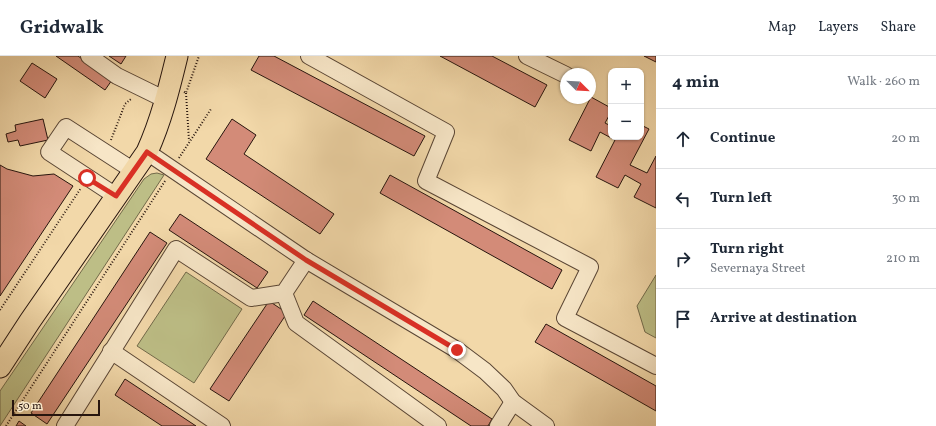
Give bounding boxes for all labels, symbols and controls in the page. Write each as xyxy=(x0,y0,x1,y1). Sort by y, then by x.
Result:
text: Gridwalk xyxy=(20,15,104,41)
text: Map xyxy=(768,18,796,37)
text: Layers xyxy=(818,18,858,37)
text: Share xyxy=(880,18,916,37)
north arrow xyxy=(560,68,596,104)
map controls xyxy=(608,68,644,140)
button: + xyxy=(608,68,644,104)
text: 4 min xyxy=(672,71,719,94)
text: Walk · 260 m xyxy=(847,73,920,91)
button: − xyxy=(608,104,644,140)
icon: ahead xyxy=(672,128,694,150)
text: Continue xyxy=(710,128,775,149)
text: 20 m xyxy=(891,130,920,148)
route start xyxy=(78,169,96,187)
icon: left xyxy=(672,188,694,210)
text: Turn left xyxy=(710,188,772,209)
text: 30 m xyxy=(892,190,920,208)
text: Turn right xyxy=(710,239,784,260)
icon: right xyxy=(672,248,694,270)
text: 210 m xyxy=(886,250,920,268)
text: Severnaya Street xyxy=(710,260,806,278)
icon: arrive xyxy=(672,308,694,330)
text: Arrive at destination xyxy=(710,308,857,329)
route end xyxy=(448,341,466,359)
scale bar xyxy=(12,398,100,417)
text: 50 m xyxy=(18,399,42,414)

